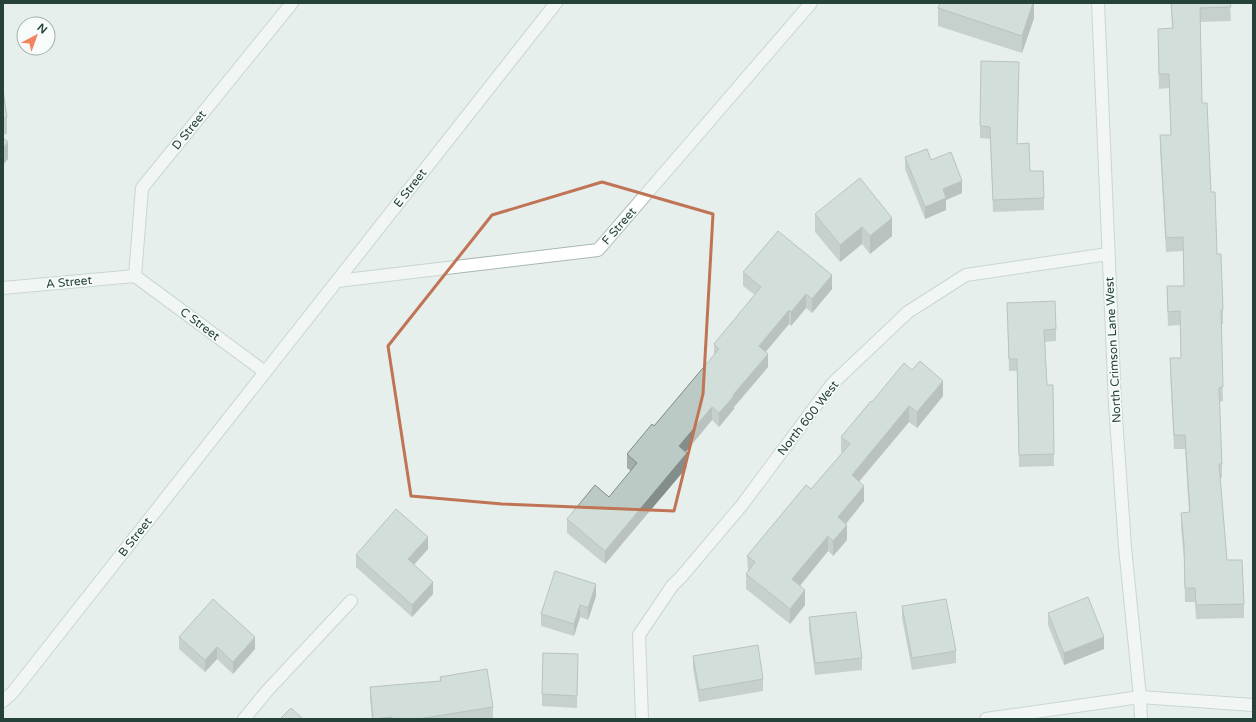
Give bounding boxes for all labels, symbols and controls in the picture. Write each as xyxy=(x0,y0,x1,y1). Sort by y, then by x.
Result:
north arrow xyxy=(16,16,56,56)
text: N xyxy=(35,21,50,37)
street label: D Street xyxy=(169,107,209,152)
street label: E Street xyxy=(391,166,430,210)
street label: F Street xyxy=(599,204,639,247)
street label: A Street xyxy=(45,273,93,291)
street label: North Crimson Lane West xyxy=(1102,276,1124,423)
street label: C Street xyxy=(178,305,223,344)
street label: North 600 West xyxy=(775,378,842,458)
street label: B Street xyxy=(115,514,155,559)

